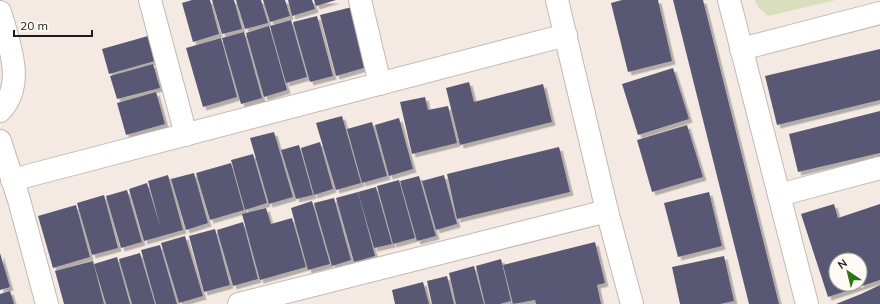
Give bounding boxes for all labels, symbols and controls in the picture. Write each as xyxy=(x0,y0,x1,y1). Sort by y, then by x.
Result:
scale bar xyxy=(14,12,92,38)
text: 20 m xyxy=(20,18,48,33)
north arrow xyxy=(828,252,868,292)
text: N xyxy=(835,256,850,272)

